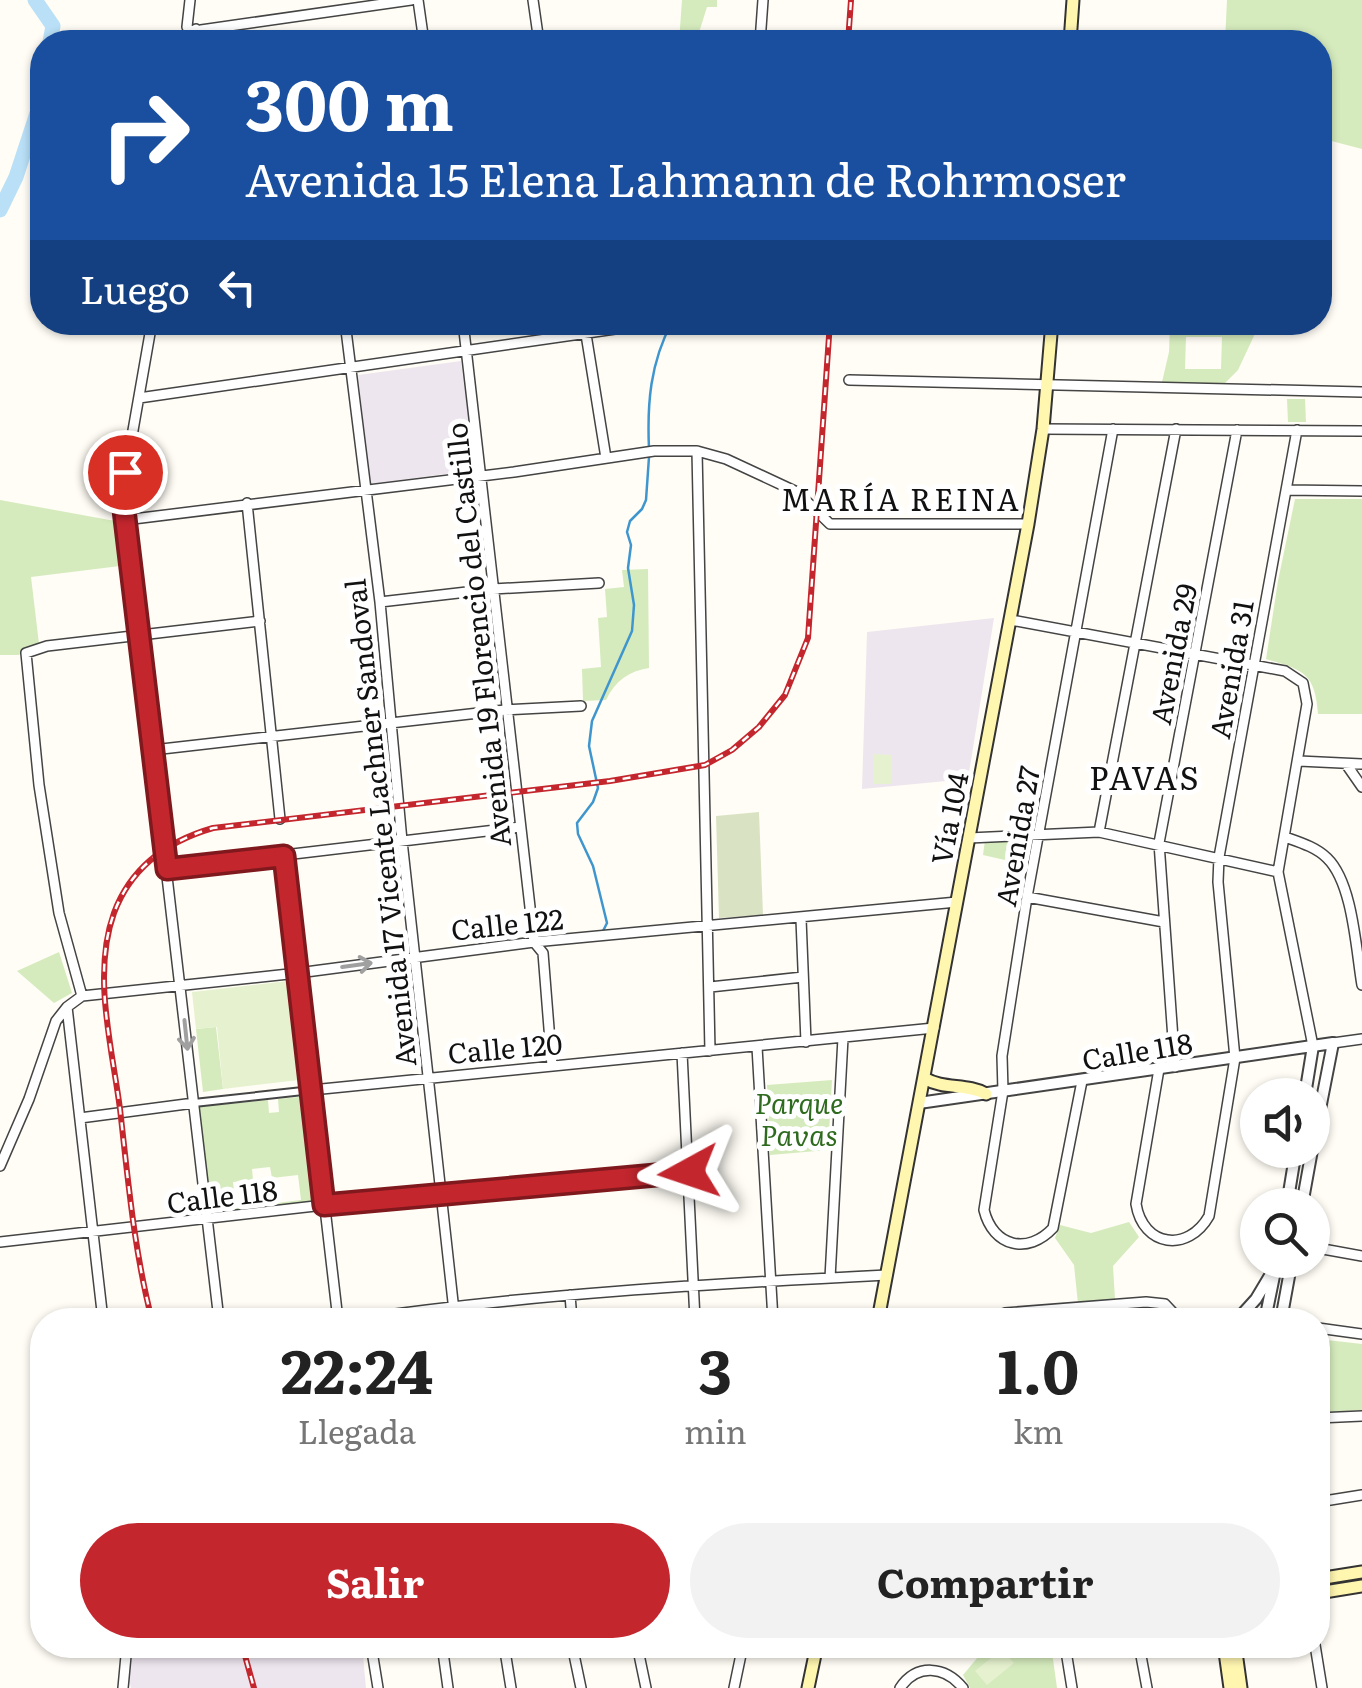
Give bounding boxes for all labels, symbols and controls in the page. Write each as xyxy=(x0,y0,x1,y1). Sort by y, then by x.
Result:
text: 300 m xyxy=(245,49,454,153)
icon: right xyxy=(80,70,210,200)
text: Avenida 15 Elena Lahmann de Rohrmoser xyxy=(245,144,1126,211)
text: Luego xyxy=(80,259,190,316)
icon: left xyxy=(210,260,265,315)
street label: Avenida 19 Florencio del Castillo xyxy=(434,421,520,849)
pin xyxy=(83,430,168,515)
icon: arrive xyxy=(98,445,153,500)
district label: MARÍA REINA xyxy=(781,476,1021,520)
street label: Avenida 17 Vicente Lachner Sandoval xyxy=(332,577,426,1069)
street label: Avenida 29 xyxy=(1138,580,1206,728)
street label: Avenida 31 xyxy=(1197,596,1263,742)
district label: PAVAS xyxy=(1089,752,1201,800)
street label: Avenida 27 xyxy=(983,762,1049,910)
street label: Vía 104 xyxy=(918,768,978,868)
street label: Calle 122 xyxy=(449,896,565,950)
one-way arrow xyxy=(340,955,373,973)
one-way arrow xyxy=(177,1019,196,1051)
street label: Calle 120 xyxy=(446,1021,564,1073)
street label: Calle 118 xyxy=(1079,1021,1195,1079)
map controls xyxy=(1240,1078,1330,1278)
button: sound xyxy=(1240,1078,1330,1168)
park label: Parque Pavas xyxy=(755,1081,843,1155)
position arrow xyxy=(637,1120,741,1224)
street label: Calle 118 xyxy=(164,1167,280,1223)
button: search xyxy=(1240,1188,1330,1278)
text: 22:24 xyxy=(281,1323,433,1412)
text: 3 xyxy=(699,1323,732,1412)
text: 1.0 xyxy=(998,1323,1079,1412)
text: Llegada xyxy=(298,1406,416,1454)
text: min xyxy=(684,1406,747,1454)
text: km xyxy=(1013,1406,1064,1454)
button: Salir xyxy=(80,1523,670,1638)
button: Compartir xyxy=(690,1523,1280,1638)

